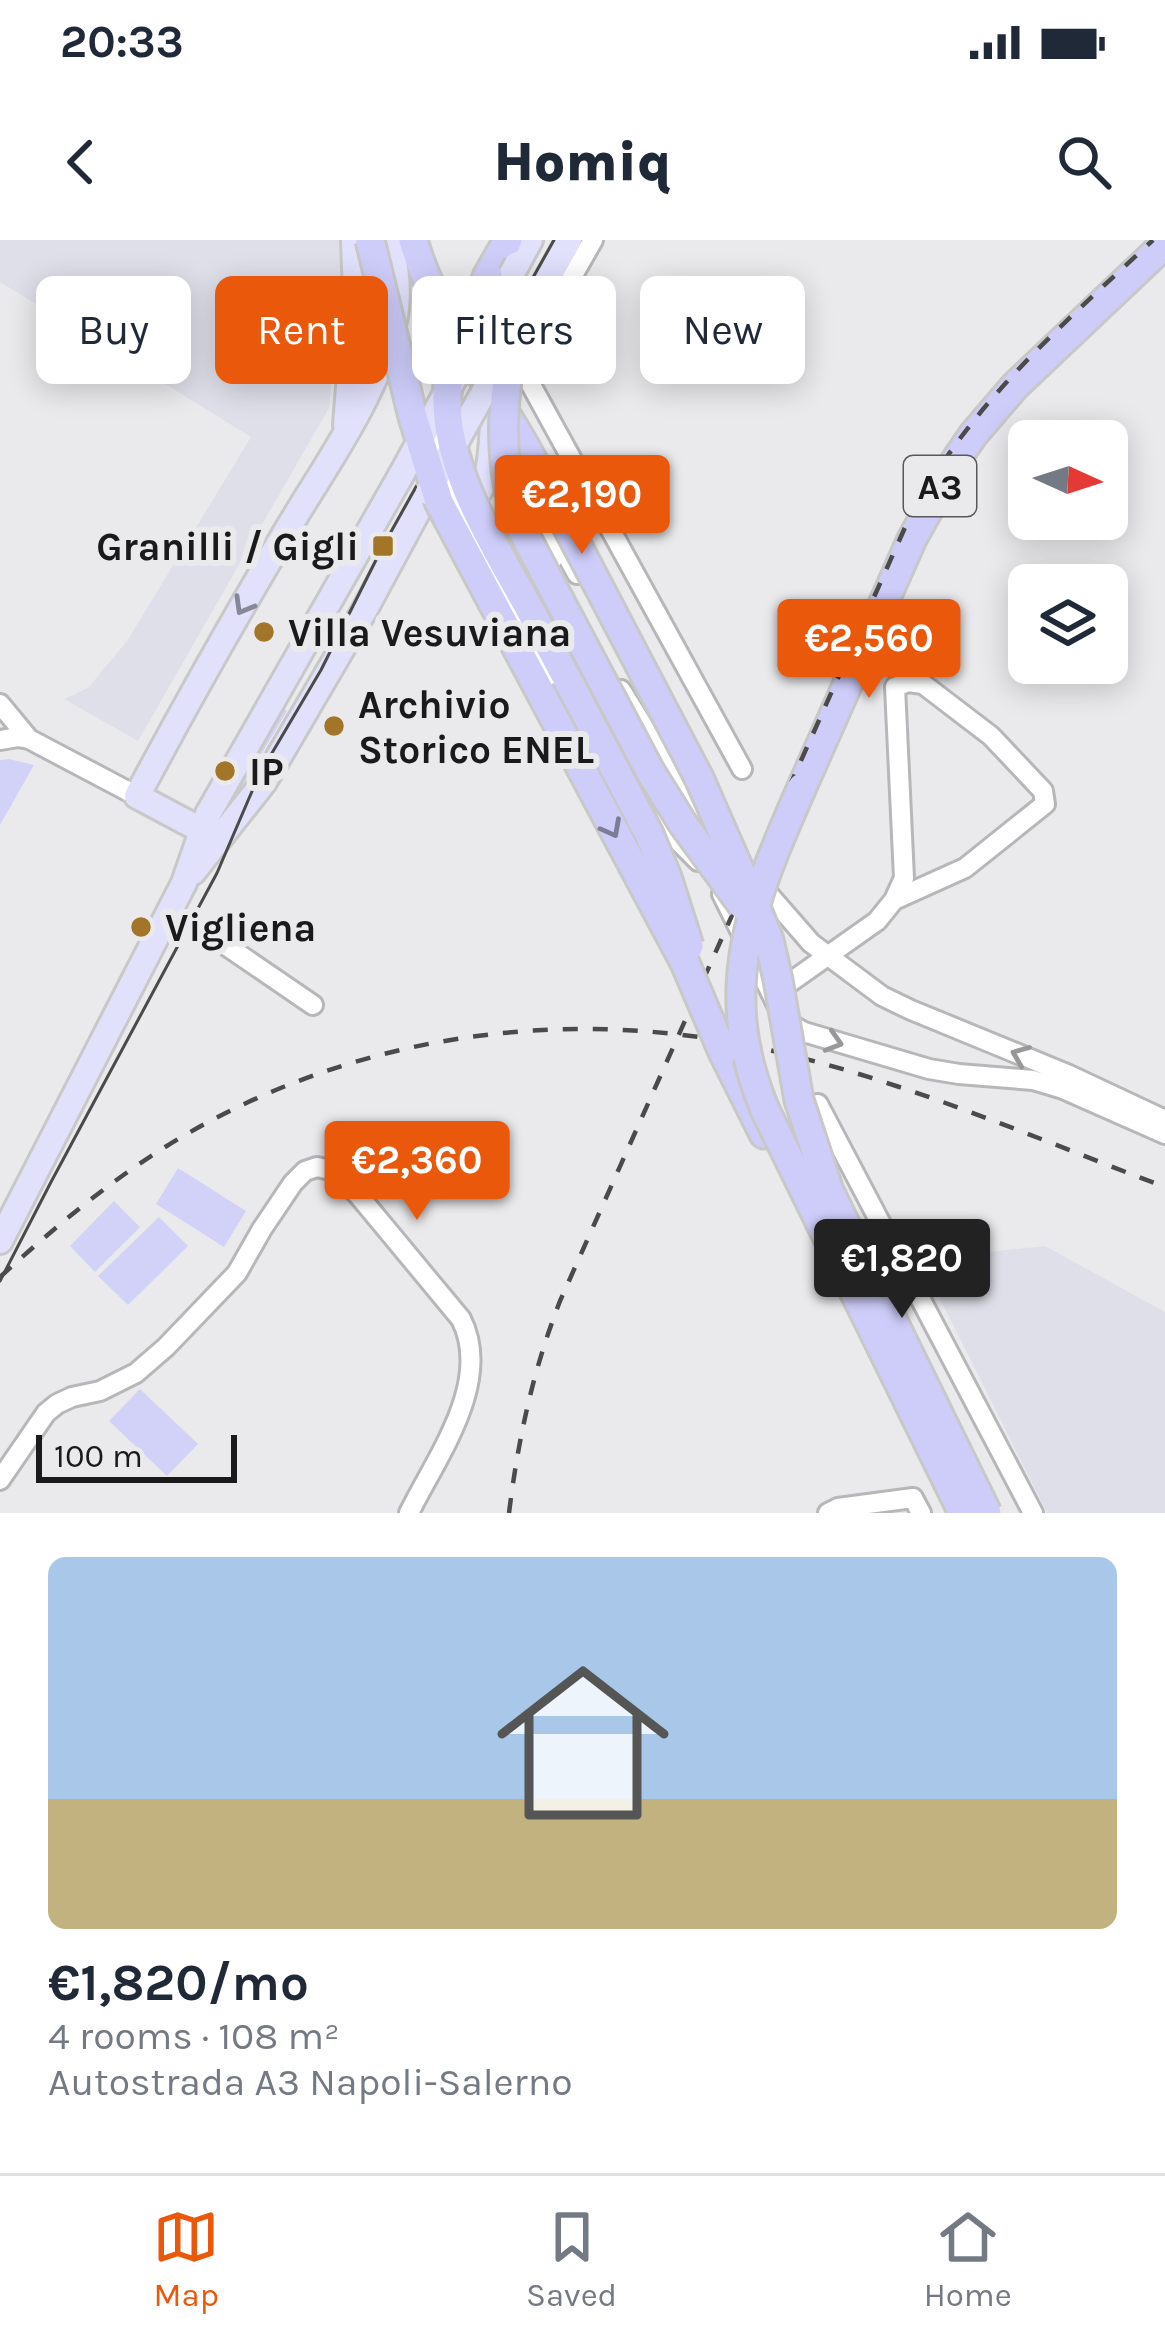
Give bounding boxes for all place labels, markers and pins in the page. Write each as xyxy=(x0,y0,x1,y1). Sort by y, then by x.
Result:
pin: €2,190 xyxy=(484,455,680,557)
place label: Granilli / Gigli xyxy=(96,524,359,570)
marker: Granilli / Gigli xyxy=(370,533,396,559)
pin: €2,560 xyxy=(771,599,967,701)
place label: Villa Vesuviana xyxy=(288,610,571,656)
marker: Villa Vesuviana xyxy=(251,619,277,645)
place label: Archivio Storico ENEL xyxy=(358,682,594,773)
marker: Archivio Storico ENEL xyxy=(321,713,347,739)
place label: IP xyxy=(249,749,284,795)
marker: IP xyxy=(212,758,238,784)
place label: Vigliena xyxy=(165,905,316,951)
marker: Vigliena xyxy=(128,914,154,940)
pin: €2,360 xyxy=(319,1121,515,1223)
pin: €1,820 xyxy=(804,1219,1000,1321)

